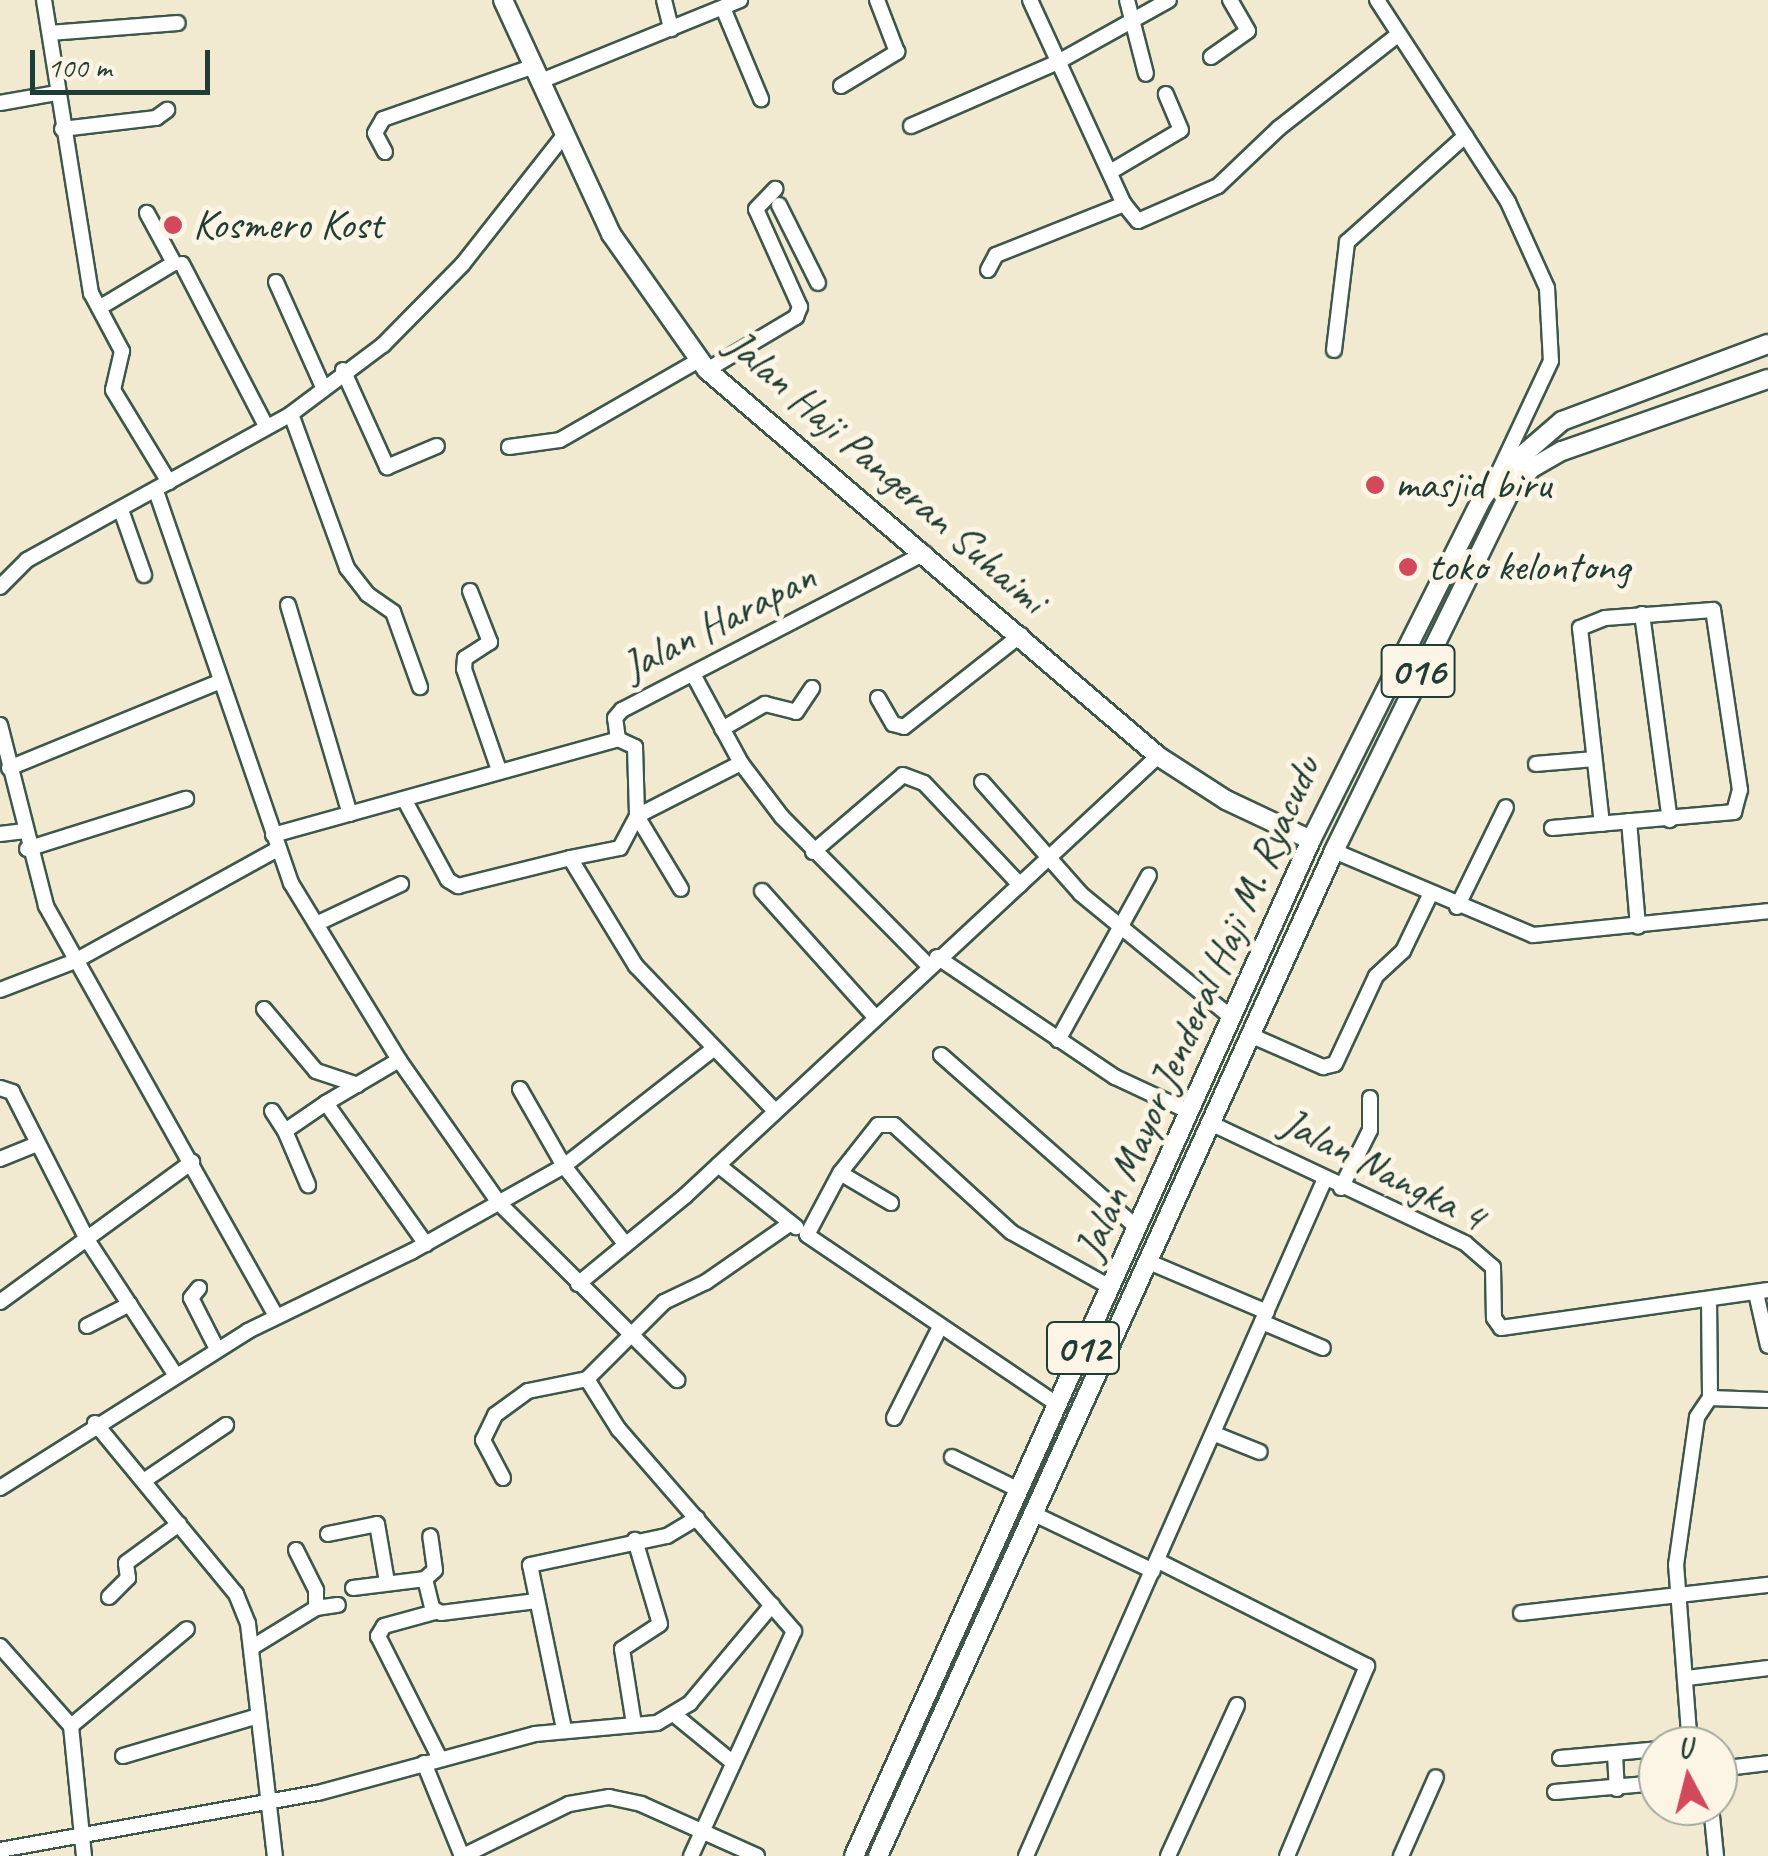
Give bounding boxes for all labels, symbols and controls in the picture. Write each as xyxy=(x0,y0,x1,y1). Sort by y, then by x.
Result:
scale bar xyxy=(35,30,215,92)
text: 100 m xyxy=(47,48,112,86)
place label: Kosmero Kost xyxy=(193,200,382,250)
marker: Kosmero Kost xyxy=(162,214,184,236)
street label: Jalan Haji Pangeran Suhaimi xyxy=(715,318,1057,626)
place label: masjid biru xyxy=(1395,460,1551,510)
marker: masjid biru xyxy=(1364,474,1386,496)
place label: toko kelontong xyxy=(1428,542,1630,592)
street label: Jalan Harapan xyxy=(614,552,824,692)
marker: toko kelontong xyxy=(1397,556,1419,578)
road number: 016 xyxy=(1380,636,1456,706)
street label: Jalan Mayor Jenderal Haji M. Ryacudu xyxy=(1064,749,1332,1267)
street label: Jalan Nangka 4 xyxy=(1273,1097,1493,1243)
road number: 012 xyxy=(1046,1313,1120,1383)
north arrow xyxy=(1638,1726,1738,1826)
text: U xyxy=(1676,1730,1693,1766)

